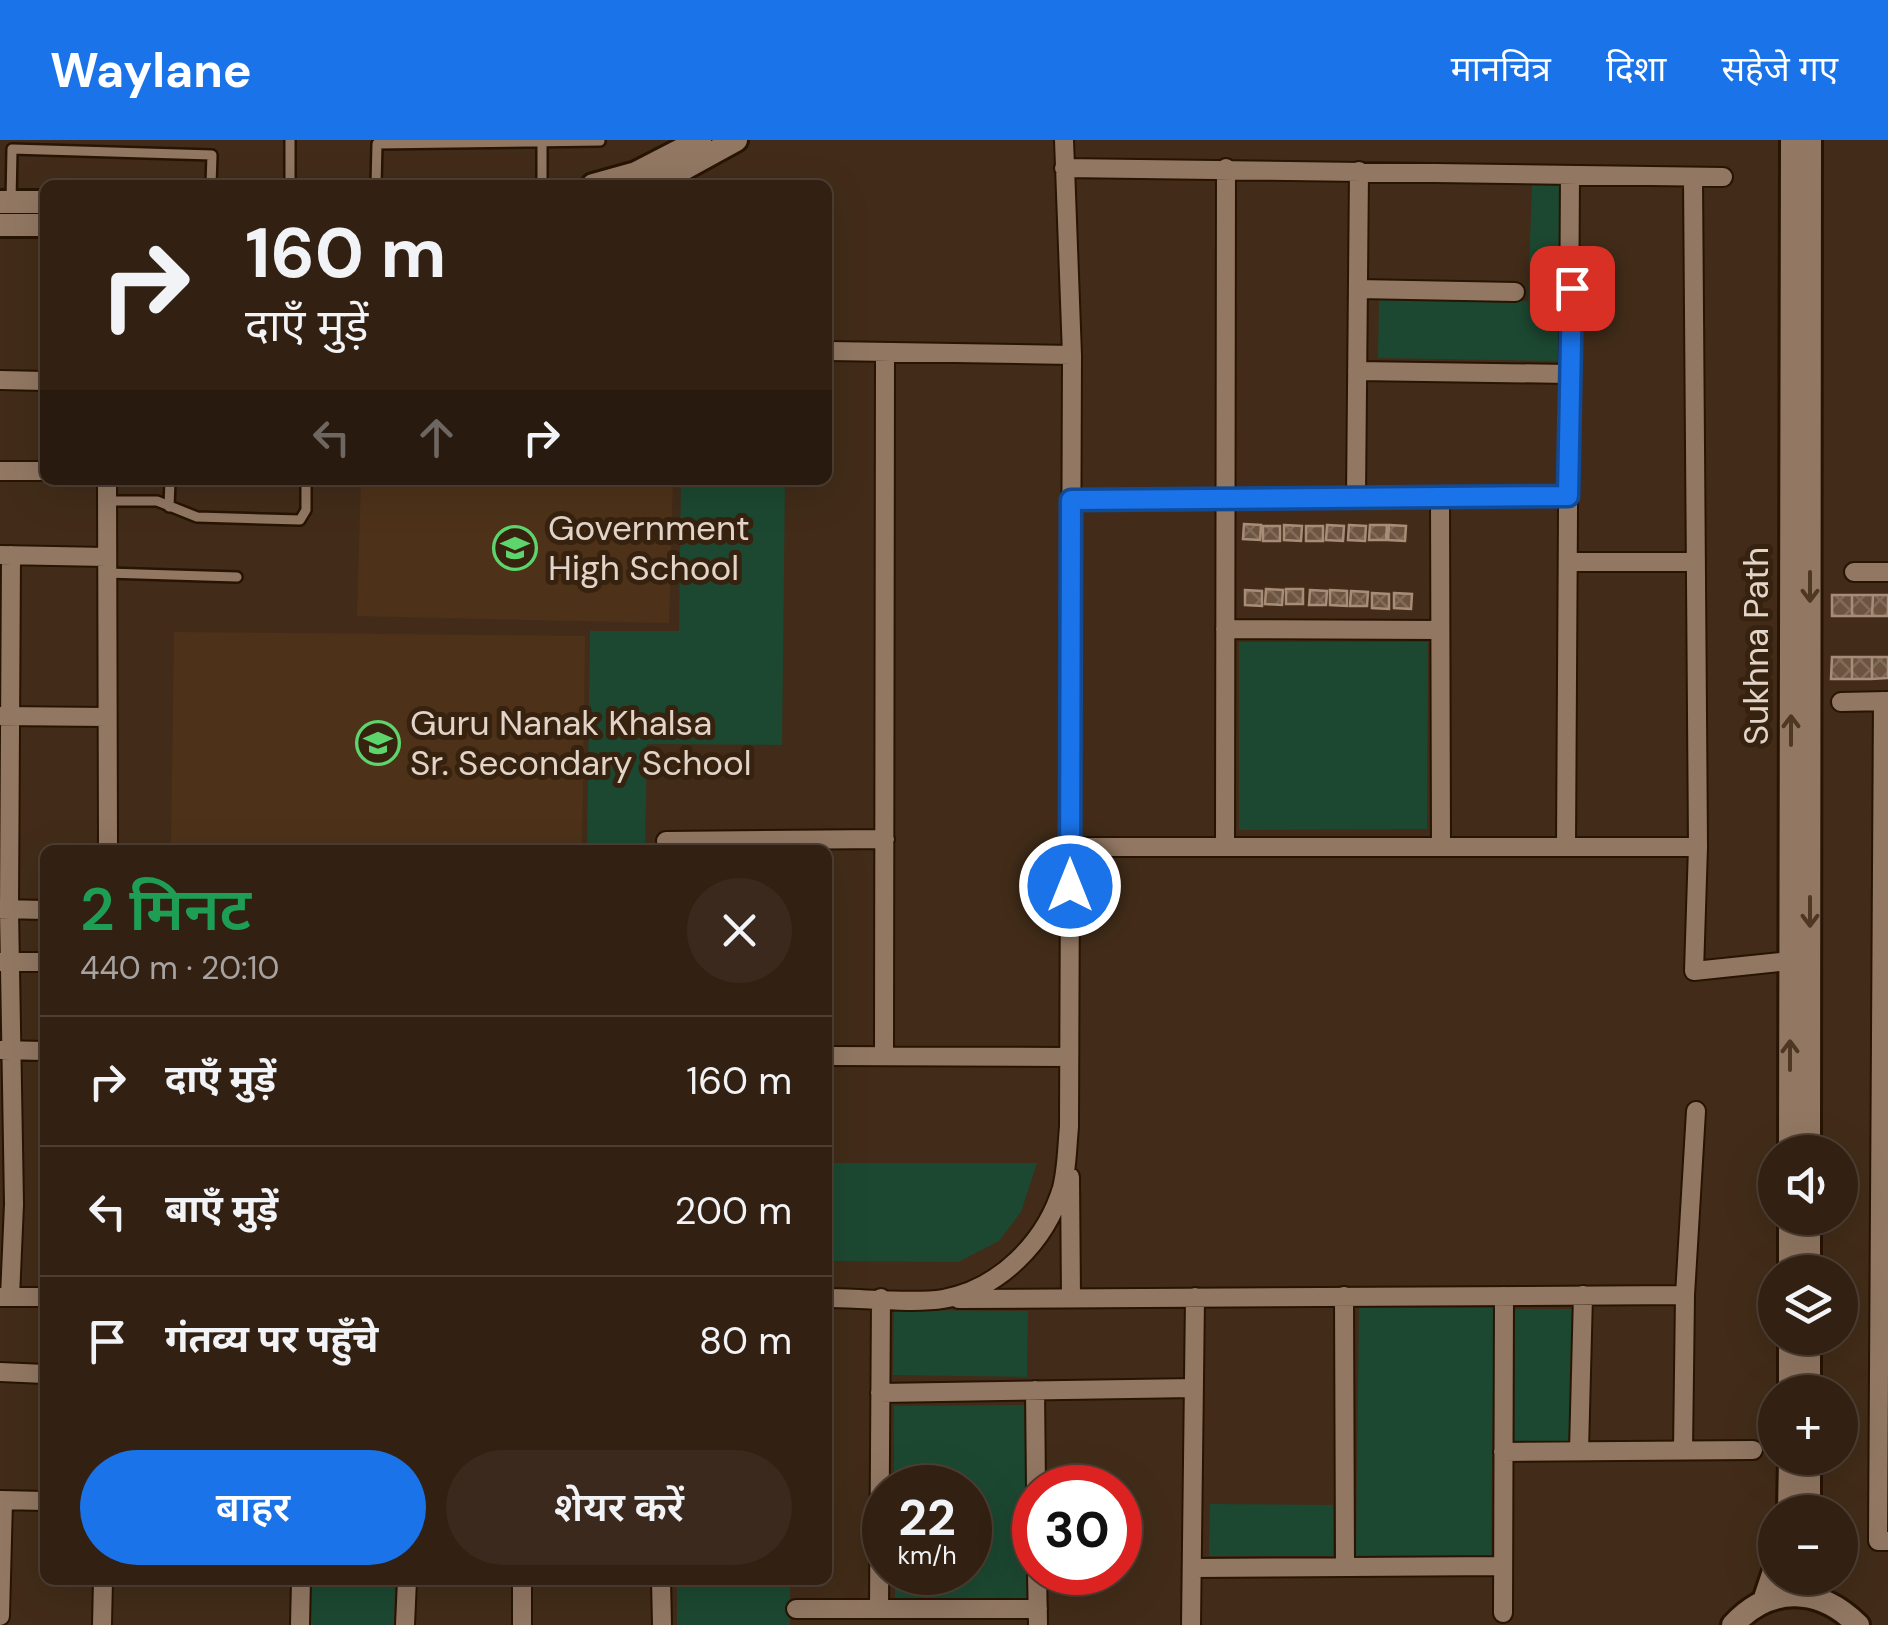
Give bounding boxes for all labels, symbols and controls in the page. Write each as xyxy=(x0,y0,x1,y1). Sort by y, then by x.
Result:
text: Waylane xyxy=(50,39,252,102)
text: मानचित्र xyxy=(1451,46,1551,92)
text: दिशा xyxy=(1606,46,1666,92)
text: सहेजे गए xyxy=(1721,46,1838,92)
text: 160 m xyxy=(245,208,446,299)
icon: right xyxy=(80,220,210,350)
pin xyxy=(1530,246,1615,331)
icon: arrive xyxy=(1545,261,1600,316)
text: दाएँ मुड़ें xyxy=(245,296,368,355)
icon: left xyxy=(304,410,359,465)
icon: ahead xyxy=(409,410,464,465)
icon: right xyxy=(514,410,569,465)
place label: Government High School xyxy=(548,505,750,591)
school or university icon: Government High School xyxy=(492,525,538,571)
street label: Sukhna Path xyxy=(1733,547,1779,745)
one-way arrow xyxy=(1800,570,1820,603)
place label: Guru Nanak Khalsa Sr. Secondary School xyxy=(410,700,752,786)
one-way arrow xyxy=(1782,715,1800,748)
school or university icon: Guru Nanak Khalsa Sr. Secondary School xyxy=(355,720,401,766)
position arrow xyxy=(1018,834,1122,938)
text: 2 मिनट xyxy=(80,870,251,949)
button: close xyxy=(687,878,792,983)
one-way arrow xyxy=(1800,896,1820,928)
text: 440 m · 20:10 xyxy=(80,947,279,989)
one-way arrow xyxy=(1780,1040,1800,1072)
icon: right xyxy=(80,1054,135,1109)
text: दाएँ मुड़ें xyxy=(165,1054,276,1104)
text: 160 m xyxy=(686,1056,792,1106)
map controls xyxy=(1758,1135,1858,1595)
button: sound xyxy=(1758,1135,1858,1235)
icon: left xyxy=(80,1184,135,1239)
text: बाएँ मुड़ें xyxy=(165,1184,278,1234)
text: 200 m xyxy=(675,1186,792,1236)
button: layers xyxy=(1758,1255,1858,1355)
icon: arrive xyxy=(80,1314,135,1369)
text: गंतव्य पर पहुँचे xyxy=(165,1314,378,1364)
text: 80 m xyxy=(699,1316,792,1366)
button: + xyxy=(1758,1375,1858,1475)
button: बाहर xyxy=(80,1450,426,1565)
button: शेयर करें xyxy=(446,1450,792,1565)
speed limit sign: 30 xyxy=(1012,1465,1142,1595)
text: 22 xyxy=(898,1485,956,1551)
button: − xyxy=(1758,1495,1858,1595)
text: km/h xyxy=(897,1539,957,1572)

